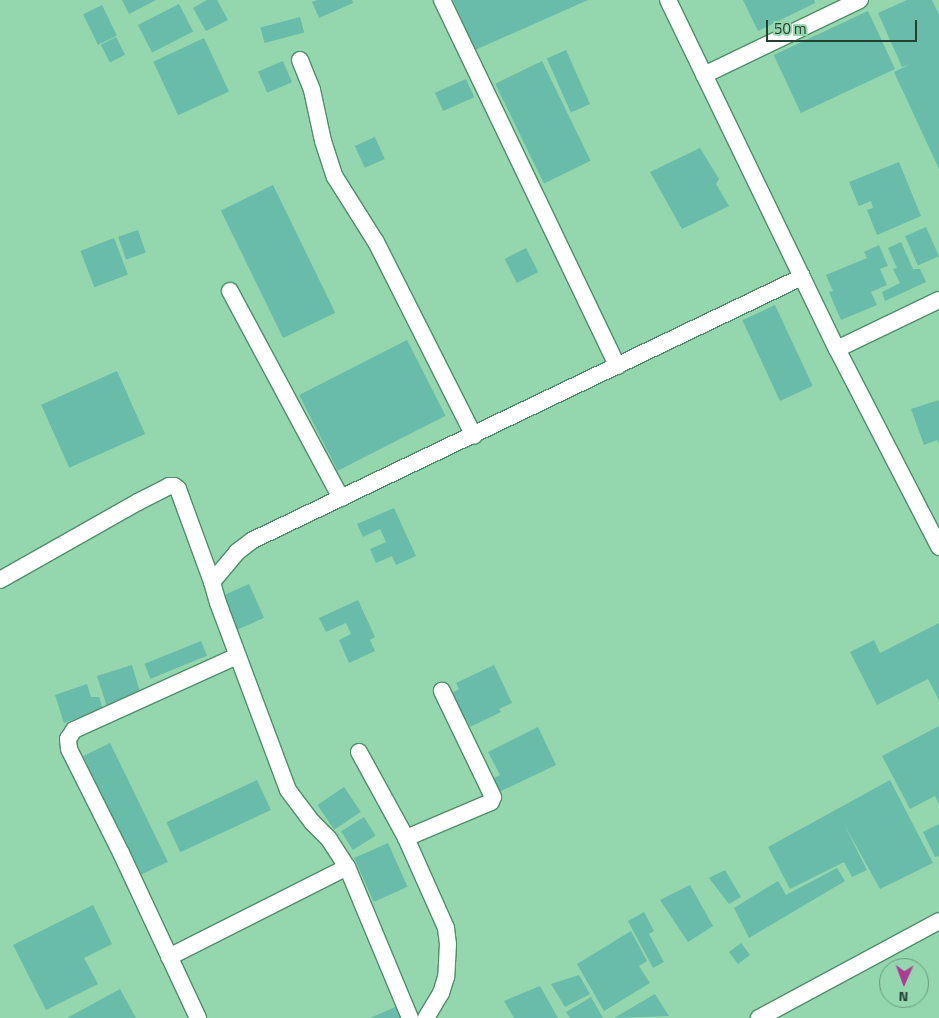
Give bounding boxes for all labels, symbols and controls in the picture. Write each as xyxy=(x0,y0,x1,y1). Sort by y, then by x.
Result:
scale bar xyxy=(769,10,920,42)
text: 50 m xyxy=(774,17,807,40)
north arrow xyxy=(879,958,929,1008)
text: N xyxy=(898,987,909,1008)

